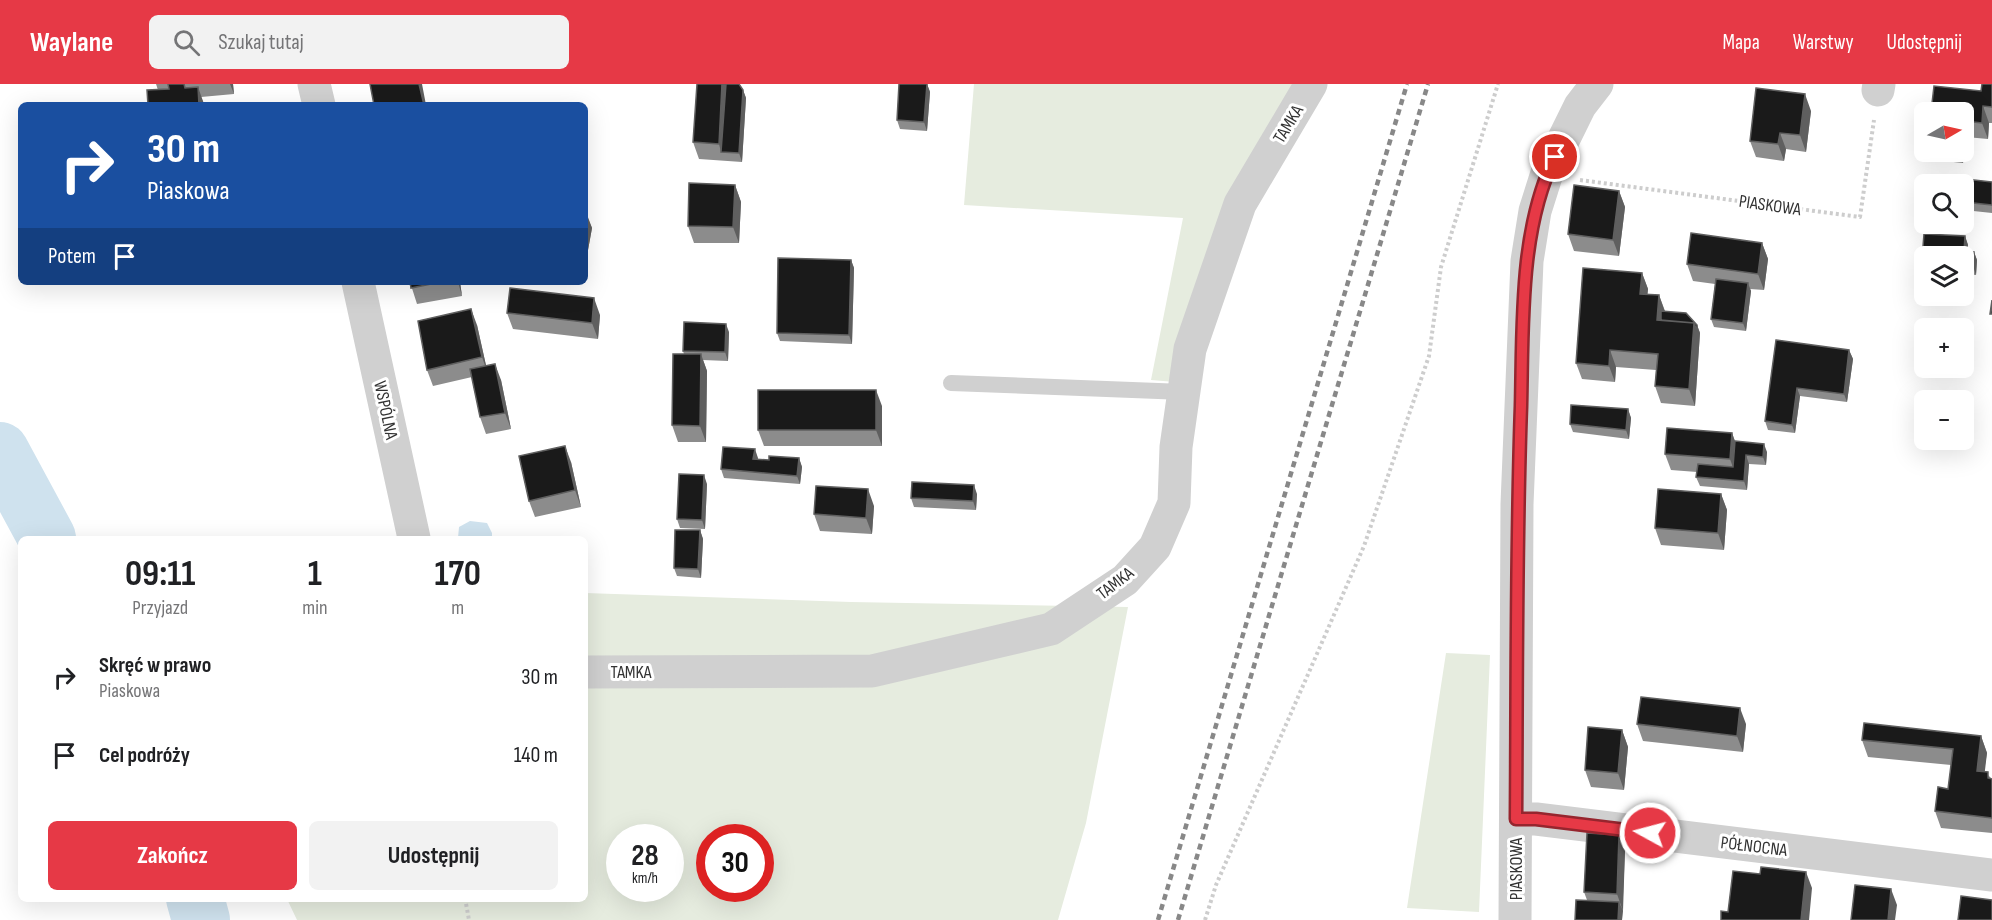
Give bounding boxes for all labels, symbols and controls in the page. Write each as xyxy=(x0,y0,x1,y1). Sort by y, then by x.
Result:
search box xyxy=(149,15,569,69)
text: Waylane xyxy=(30,26,113,59)
icon: search xyxy=(170,26,203,59)
text: Szukaj tutaj xyxy=(218,29,304,56)
text: Mapa xyxy=(1722,30,1760,55)
text: Warstwy xyxy=(1793,30,1854,55)
text: Udostępnij xyxy=(1887,30,1962,55)
street label: TAMKA xyxy=(1269,101,1308,147)
north arrow xyxy=(1914,102,1974,162)
map controls xyxy=(1914,102,1974,450)
text: 30 m xyxy=(147,124,220,175)
icon: right xyxy=(48,126,126,204)
pin xyxy=(1529,131,1580,182)
icon: arrive xyxy=(1538,140,1571,173)
button: search xyxy=(1914,174,1974,234)
text: Piaskowa xyxy=(147,175,230,207)
street label: PIASKOWA xyxy=(1738,191,1803,220)
icon: arrive xyxy=(108,240,141,273)
text: Potem xyxy=(48,243,96,270)
button: layers xyxy=(1914,246,1974,306)
button: + xyxy=(1914,318,1974,378)
street label: WSPÓLNA xyxy=(369,379,402,442)
button: − xyxy=(1914,390,1974,450)
text: 09:11 xyxy=(125,553,195,596)
text: 1 xyxy=(308,553,322,596)
text: 170 xyxy=(434,553,481,596)
street label: TAMKA xyxy=(1093,562,1138,604)
text: Przyjazd xyxy=(132,596,188,620)
text: min xyxy=(302,596,327,620)
text: m xyxy=(451,596,464,620)
text: Skręć w prawo xyxy=(99,652,211,679)
icon: right xyxy=(48,661,81,694)
street label: TAMKA xyxy=(611,662,652,683)
text: 30 m xyxy=(521,664,558,691)
text: Piaskowa xyxy=(99,679,160,703)
icon: arrive xyxy=(48,739,81,772)
text: Cel podróży xyxy=(99,742,190,769)
text: 140 m xyxy=(514,742,558,769)
position arrow xyxy=(1618,801,1682,865)
button: Zakończ xyxy=(48,821,297,890)
button: Udostępnij xyxy=(309,821,558,890)
speed limit sign: 30 xyxy=(696,824,774,902)
street label: PÓŁNOCNA xyxy=(1720,832,1789,861)
text: 28 xyxy=(631,838,659,874)
street label: PIASKOWA xyxy=(1506,838,1527,900)
text: km/h xyxy=(632,869,658,888)

